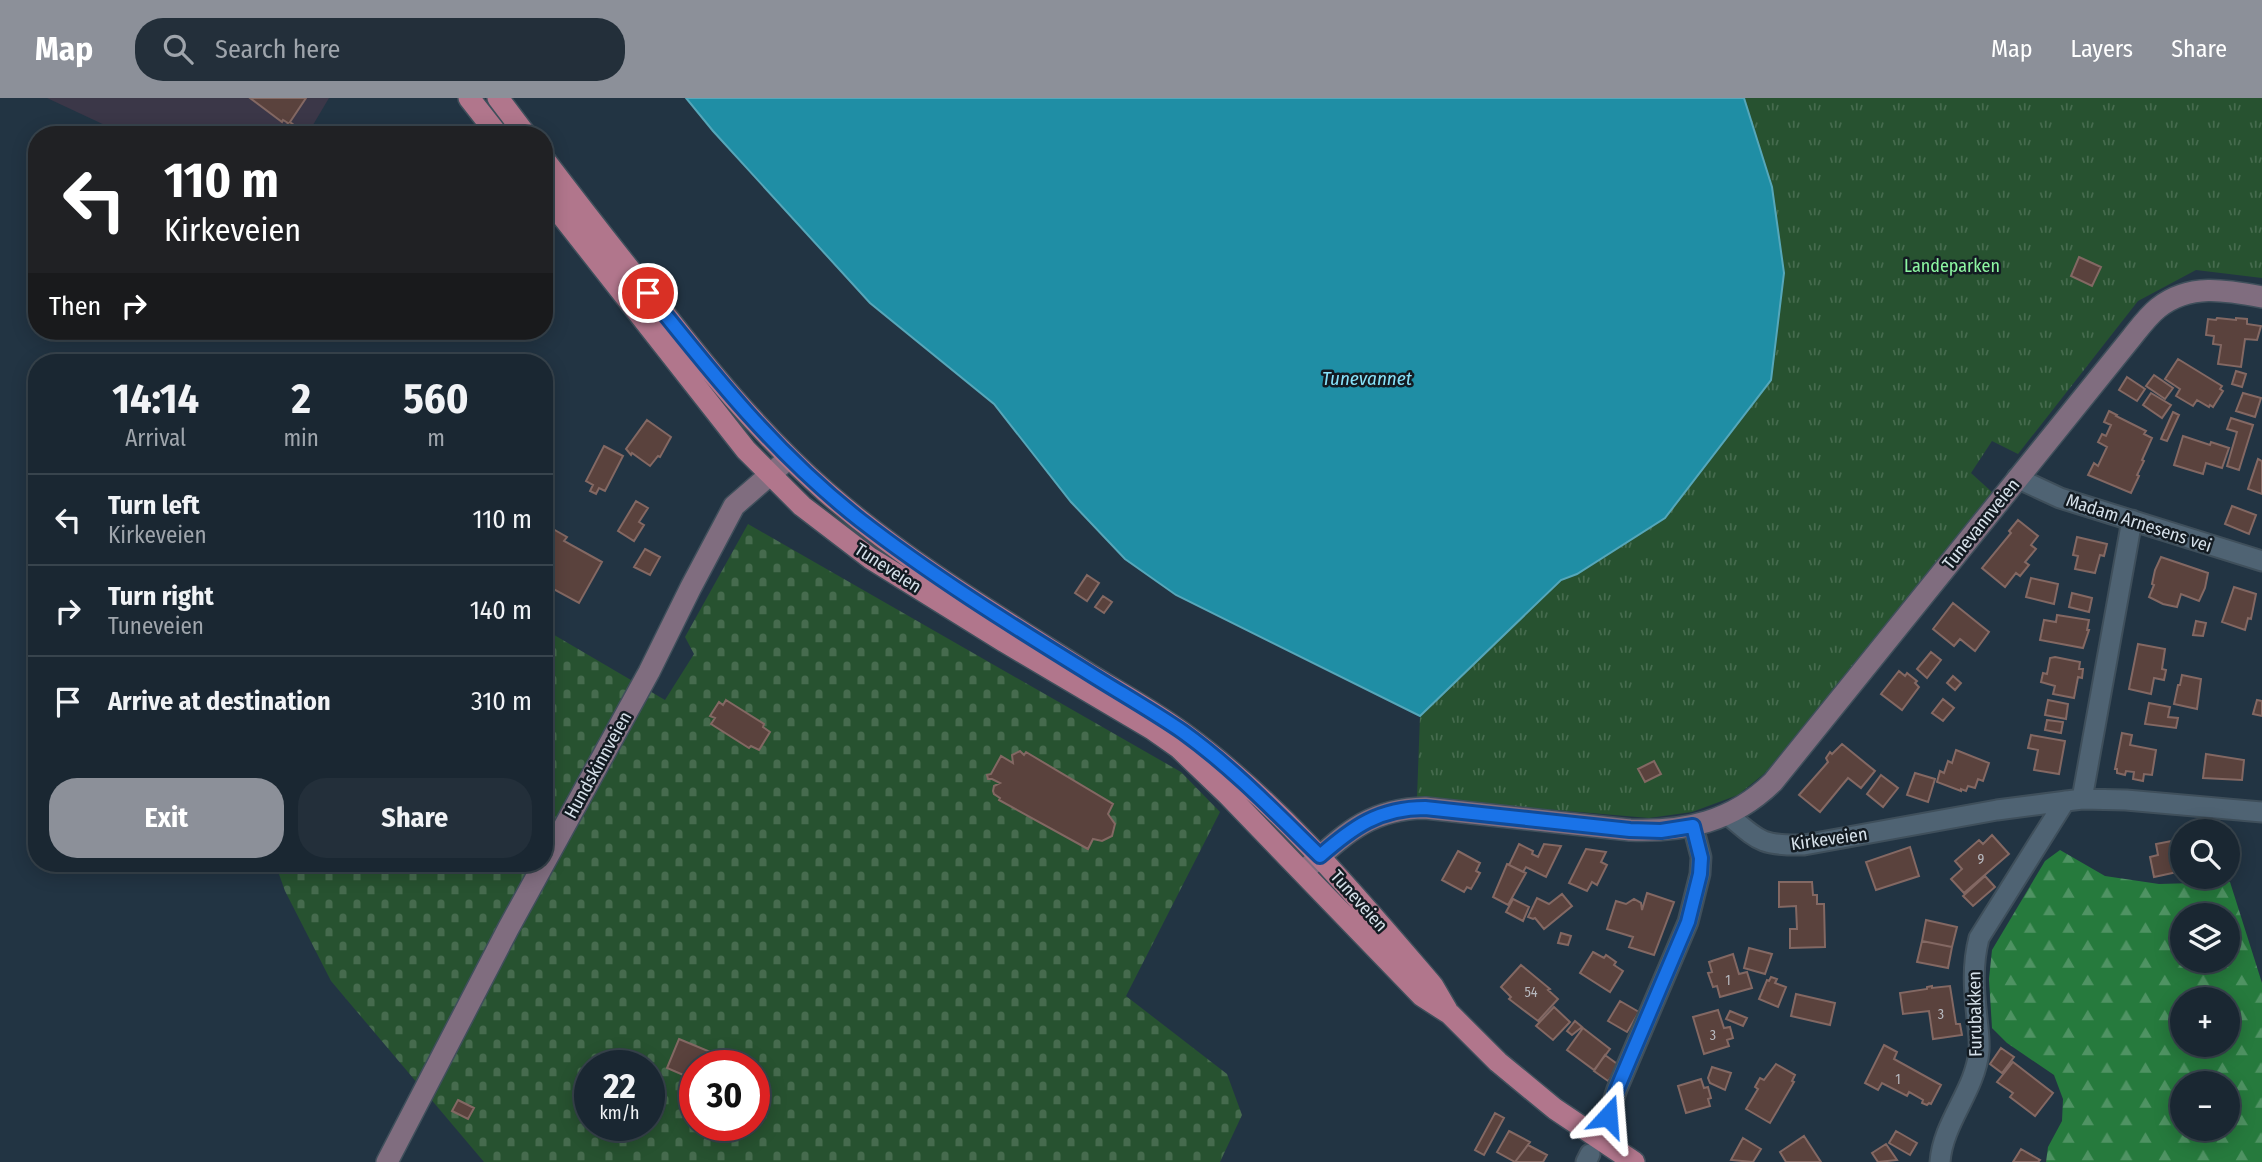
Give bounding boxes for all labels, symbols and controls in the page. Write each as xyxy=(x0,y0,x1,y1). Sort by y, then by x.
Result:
search box xyxy=(135,18,625,81)
text: Map xyxy=(35,29,93,69)
icon: search xyxy=(159,30,197,68)
text: Search here xyxy=(215,34,340,65)
text: Map xyxy=(1991,35,2033,63)
text: Layers xyxy=(2071,35,2133,63)
text: Share xyxy=(2171,35,2227,63)
text: 110 m xyxy=(164,151,279,210)
icon: left xyxy=(49,154,140,245)
text: Kirkeveien xyxy=(164,211,301,249)
park label: Landeparken xyxy=(1904,255,2000,277)
pin xyxy=(618,263,678,323)
icon: arrive xyxy=(629,274,667,312)
icon: right xyxy=(115,287,153,325)
text: Then xyxy=(49,291,101,322)
water label: Tunevannet xyxy=(1322,367,1413,390)
text: 14:14 xyxy=(112,374,199,424)
text: 2 xyxy=(291,374,311,424)
text: 560 xyxy=(403,374,469,424)
text: Arrival xyxy=(125,424,186,452)
text: min xyxy=(283,424,319,452)
text: m xyxy=(427,424,445,452)
street label: Tunevannveien xyxy=(1938,474,2024,574)
street label: Madam Arnesens vei xyxy=(2063,489,2215,557)
text: Turn left xyxy=(108,490,200,521)
icon: left xyxy=(49,501,87,539)
text: 110 m xyxy=(472,504,532,535)
text: Kirkeveien xyxy=(108,521,207,549)
street label: Tuneveien xyxy=(851,538,925,598)
text: Turn right xyxy=(108,581,214,612)
icon: right xyxy=(49,592,87,630)
text: 140 m xyxy=(470,595,532,626)
text: Tuneveien xyxy=(108,612,204,640)
icon: arrive xyxy=(49,683,87,721)
text: Arrive at destination xyxy=(108,686,331,717)
text: 310 m xyxy=(471,686,532,717)
street label: Hundskinnveien xyxy=(560,708,636,822)
button: Exit xyxy=(49,778,284,858)
button: Share xyxy=(298,778,532,858)
map controls xyxy=(2170,819,2240,1141)
button: search xyxy=(2170,819,2240,889)
street label: Kirkeveien xyxy=(1789,823,1869,855)
house number: 9 xyxy=(1978,851,1985,868)
street label: Tuneveien xyxy=(1326,866,1392,936)
button: layers xyxy=(2170,903,2240,973)
street label: Furubakken xyxy=(1963,971,1987,1057)
house number: 1 xyxy=(1725,972,1731,989)
house number: 54 xyxy=(1524,984,1538,1001)
button: + xyxy=(2170,987,2240,1057)
house number: 3 xyxy=(1938,1006,1944,1023)
house number: 3 xyxy=(1710,1027,1716,1044)
speed limit sign: 30 xyxy=(679,1050,770,1141)
text: 22 xyxy=(603,1065,636,1107)
house number: 1 xyxy=(1895,1071,1901,1088)
button: − xyxy=(2170,1071,2240,1141)
position arrow xyxy=(1571,1079,1645,1153)
text: km/h xyxy=(599,1102,640,1124)

